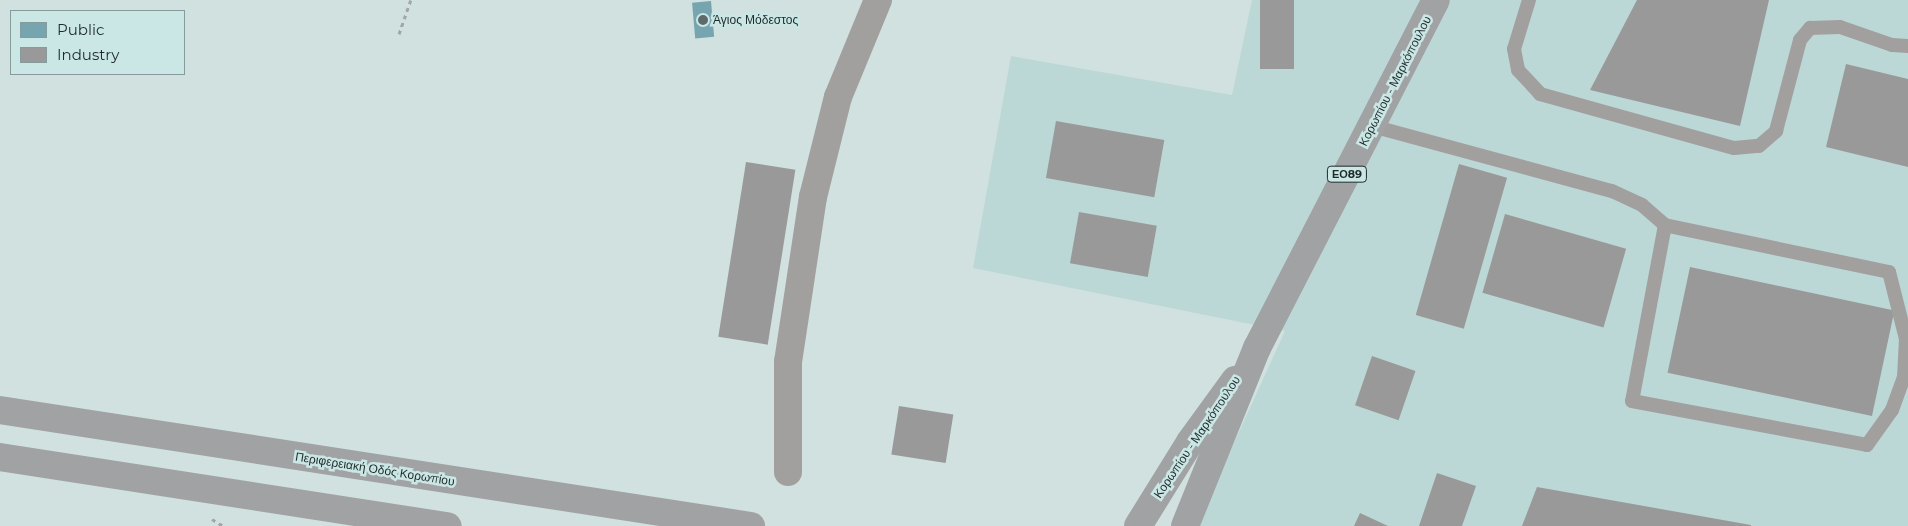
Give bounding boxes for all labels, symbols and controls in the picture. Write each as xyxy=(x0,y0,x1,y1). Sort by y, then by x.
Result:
legend xyxy=(10,10,185,75)
place label: Άγιος Μόδεστος xyxy=(713,13,798,27)
marker: Άγιος Μόδεστος xyxy=(697,14,709,26)
street label: Κορωπίου - Μαρκόπουλου xyxy=(1356,14,1434,148)
text: Public xyxy=(57,20,105,39)
text: Industry xyxy=(57,45,119,64)
road number: ΕΟ89 xyxy=(1326,165,1368,182)
street label: Κορωπίου - Μαρκόπουλου xyxy=(1151,373,1243,501)
street label: Περιφερειακή Οδός Κορωπίου xyxy=(294,449,456,489)

